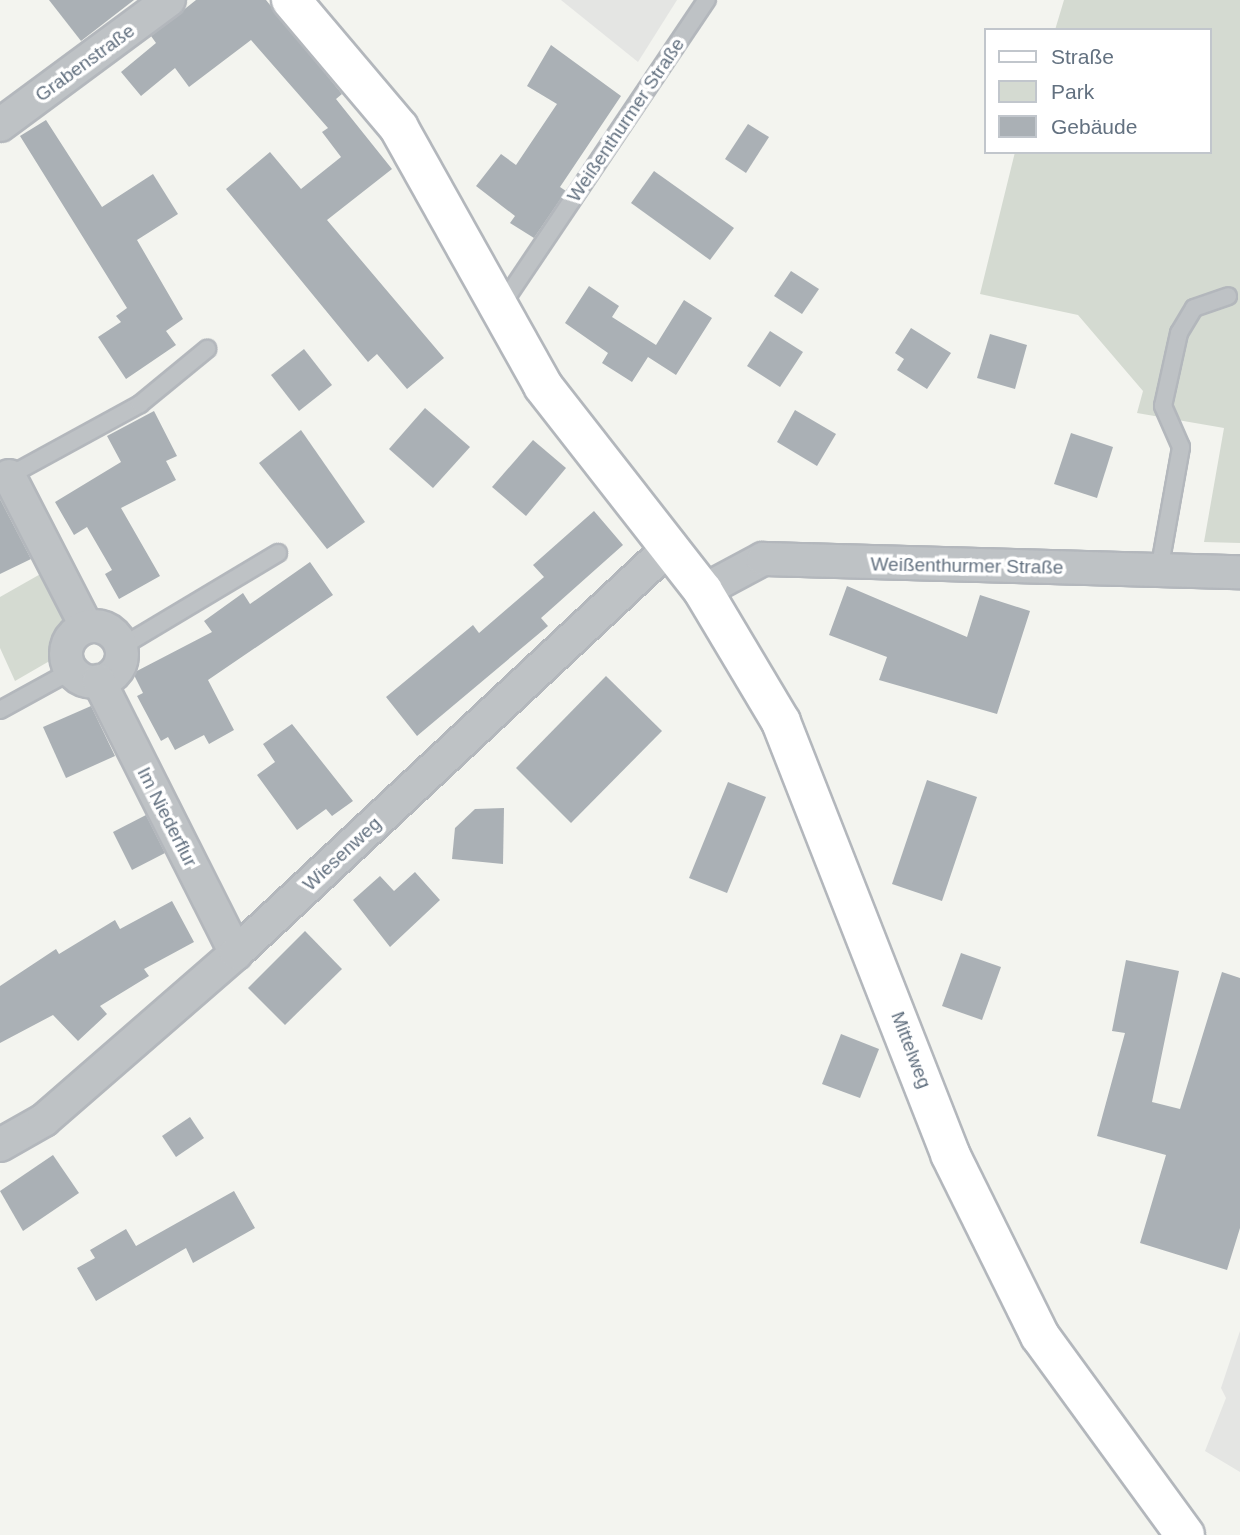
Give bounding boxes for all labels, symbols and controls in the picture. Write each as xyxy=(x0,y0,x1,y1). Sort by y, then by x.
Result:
street label: Grabenstraße xyxy=(31,19,139,107)
legend xyxy=(984,28,1212,154)
street label: Weißenthurmer Straße xyxy=(563,34,689,206)
text: Straße xyxy=(1051,45,1114,68)
text: Park xyxy=(1051,80,1094,103)
text: Gebäude xyxy=(1051,115,1137,138)
street label: Weißenthurmer Straße xyxy=(870,553,1064,579)
street label: Im Niederflur xyxy=(132,763,202,871)
street label: Wiesenweg xyxy=(298,812,386,896)
street label: Mittelweg xyxy=(886,1008,936,1092)

